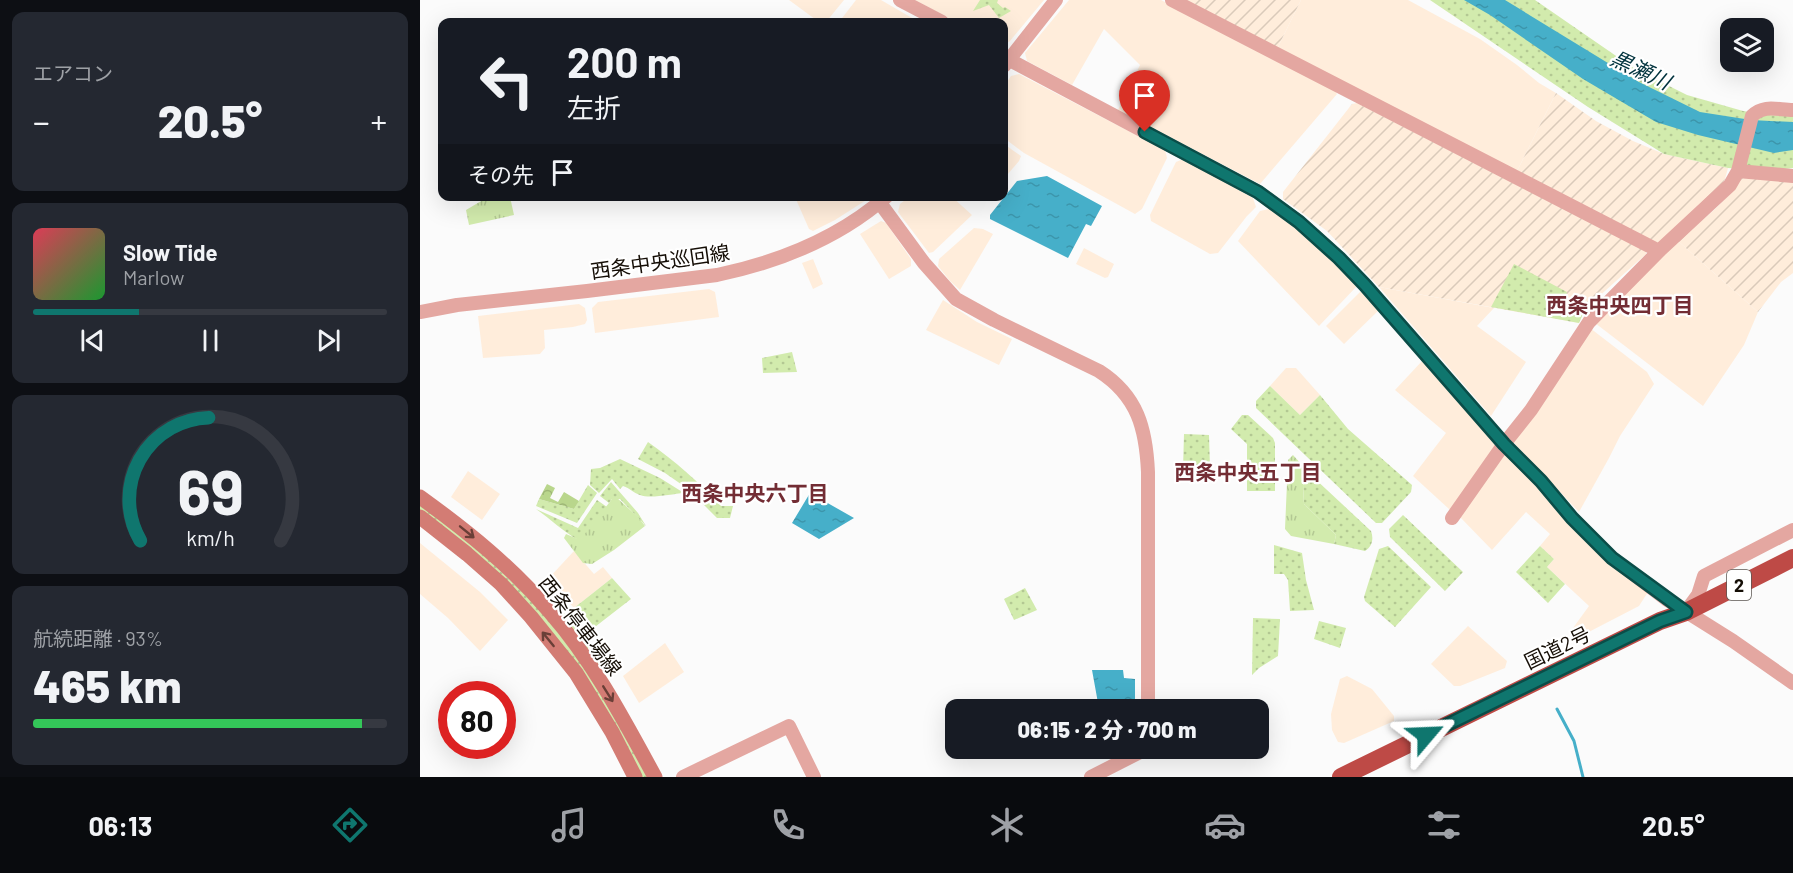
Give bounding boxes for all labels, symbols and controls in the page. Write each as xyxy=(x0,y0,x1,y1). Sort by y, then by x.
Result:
map controls xyxy=(1720,18,1774,72)
button: layers xyxy=(1720,18,1774,72)
text: 200 m xyxy=(567,36,682,86)
icon: left xyxy=(468,42,546,120)
water label: 黒瀬川 xyxy=(1607,44,1677,94)
text: エアコン xyxy=(33,61,113,85)
pin xyxy=(1119,70,1170,132)
icon: arrive xyxy=(1128,79,1161,112)
text: 左折 xyxy=(567,91,621,123)
text: 20.5° xyxy=(158,93,262,147)
text: − xyxy=(33,101,50,141)
text: + xyxy=(371,101,387,141)
icon: arrive xyxy=(546,156,579,189)
text: その先 xyxy=(468,161,534,187)
text: Slow Tide xyxy=(123,239,218,265)
street label: 西条中央巡回線 xyxy=(589,239,731,283)
text: Marlow xyxy=(123,265,184,289)
district label: 西条中央四丁目 xyxy=(1547,292,1694,317)
icon: previous xyxy=(76,324,109,357)
icon: pause xyxy=(194,324,227,357)
icon: next xyxy=(312,324,345,357)
text: 69 xyxy=(177,453,243,527)
district label: 西条中央五丁目 xyxy=(1175,459,1322,484)
district label: 西条中央六丁目 xyxy=(682,480,829,505)
text: km/h xyxy=(186,526,234,551)
one-way arrow xyxy=(458,526,474,539)
street label: 西条停車場線 xyxy=(535,570,627,680)
road number: 2 xyxy=(1727,570,1751,600)
street label: 国道2号 xyxy=(1520,621,1594,673)
text: 航続距離 · 93% xyxy=(33,626,163,650)
one-way arrow xyxy=(542,631,555,647)
text: 465 km xyxy=(33,658,182,712)
speed limit sign: 80 xyxy=(438,681,516,759)
one-way arrow xyxy=(602,685,614,702)
position arrow xyxy=(1394,703,1458,767)
text: 06:15 · 2 分 · 700 m xyxy=(1018,716,1196,742)
icon: directions xyxy=(329,804,371,846)
icon: music xyxy=(548,804,590,846)
icon: phone xyxy=(767,804,809,846)
icon: climate xyxy=(986,804,1028,846)
icon: car xyxy=(1204,804,1246,846)
icon: filters xyxy=(1423,804,1465,846)
text: 06:13 xyxy=(88,809,152,841)
text: 20.5° xyxy=(1642,809,1705,841)

